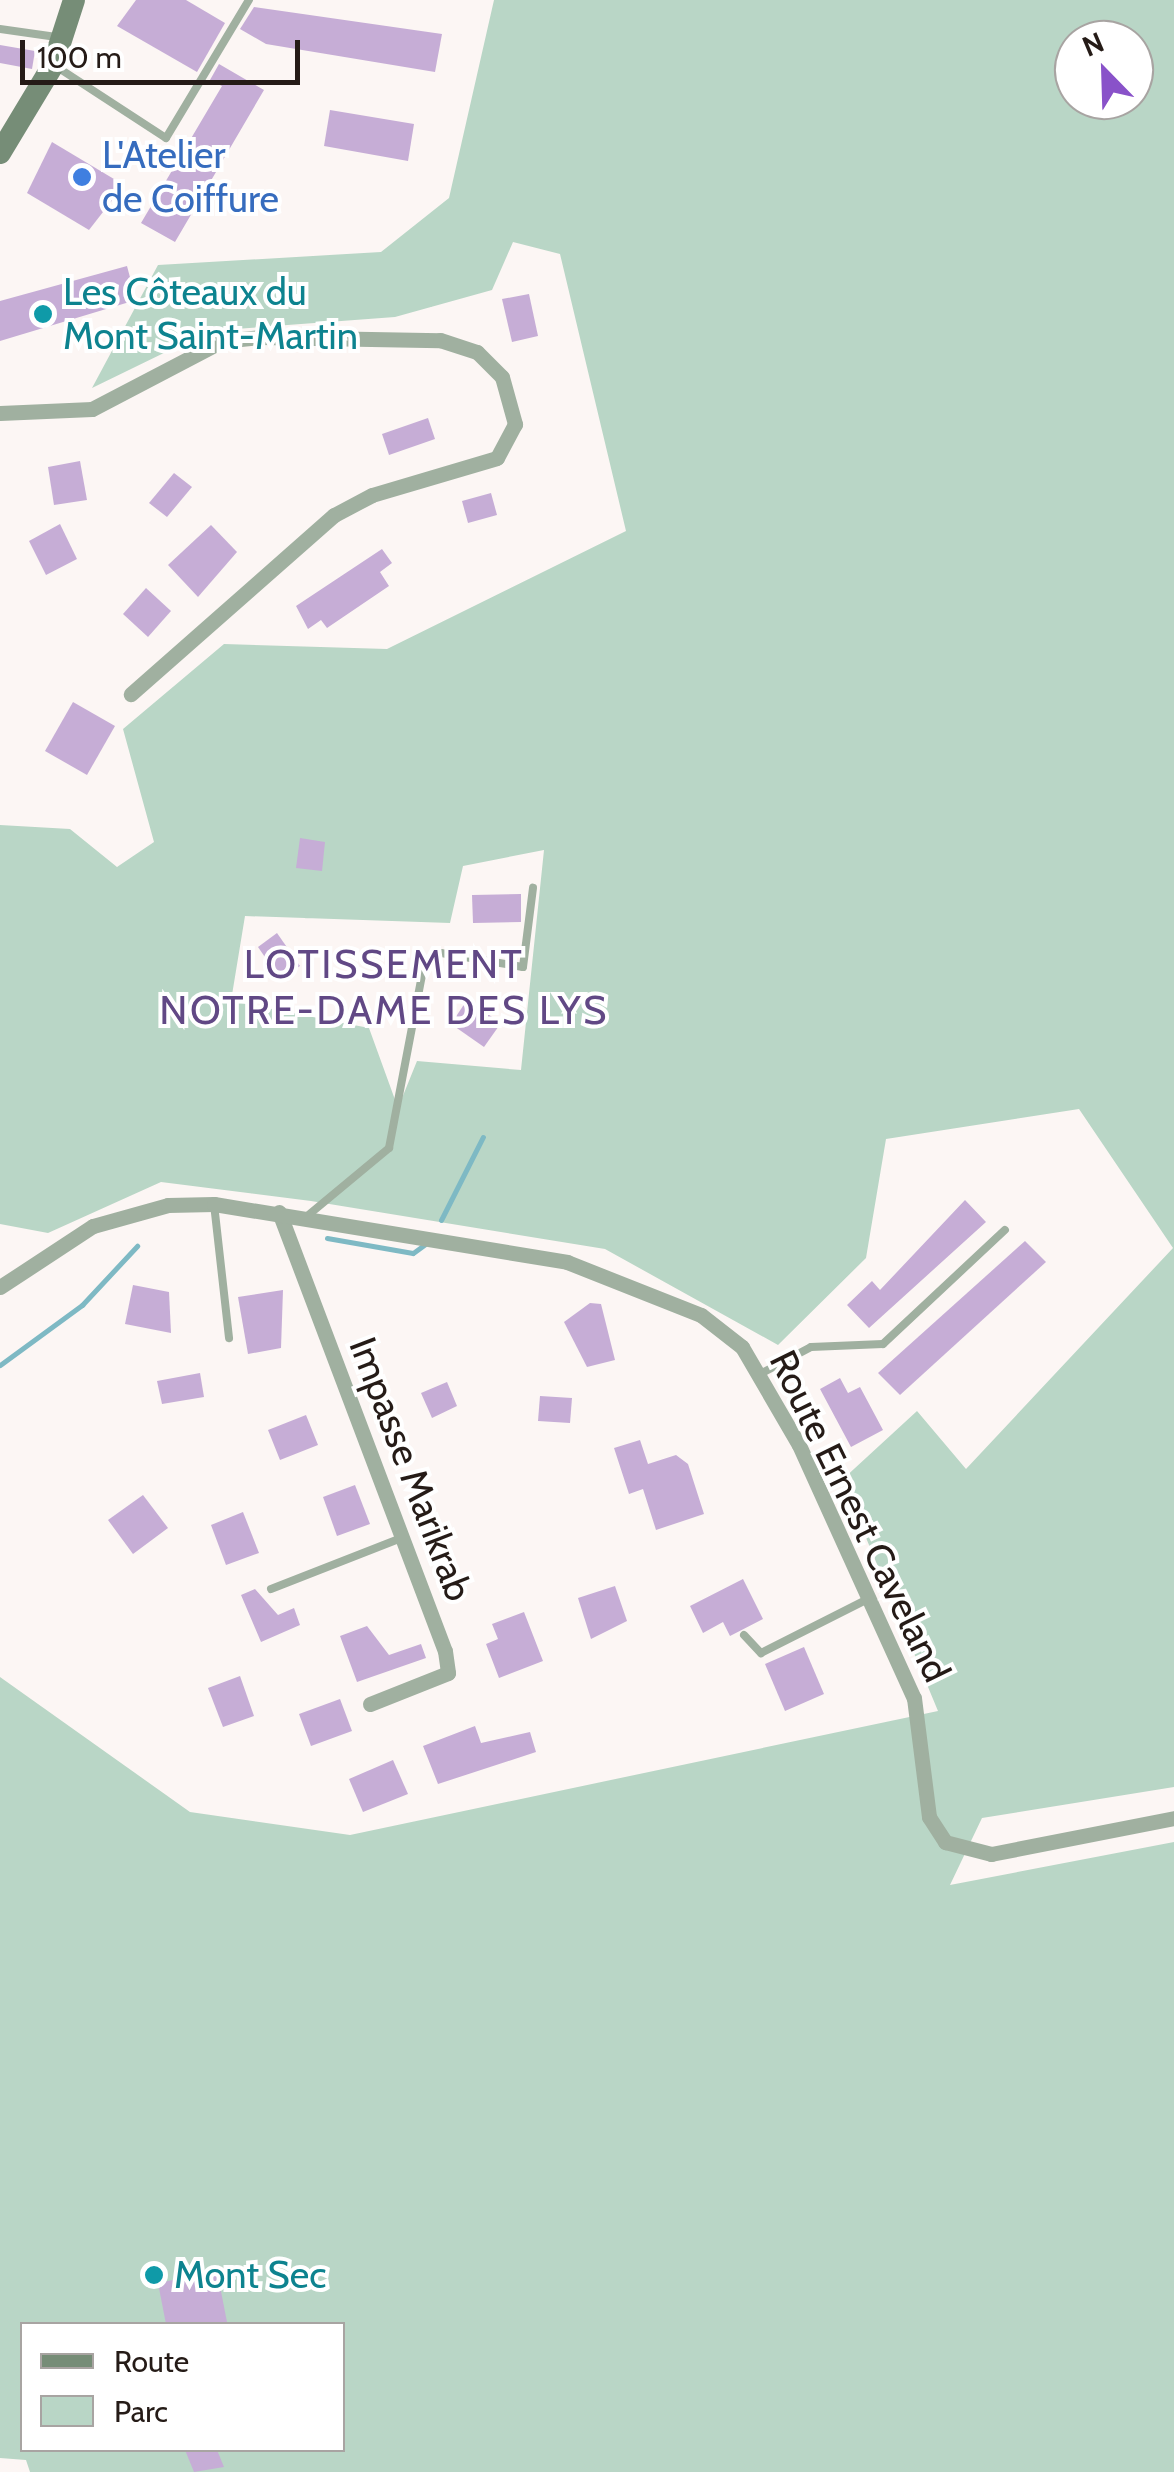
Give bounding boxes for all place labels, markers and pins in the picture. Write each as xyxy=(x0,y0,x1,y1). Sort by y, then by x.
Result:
place label: L'Atelier de Coiffure xyxy=(102,132,279,222)
marker: L'Atelier de Coiffure xyxy=(71,166,93,188)
place label: Les Côteaux du Mont Saint-Martin xyxy=(63,269,358,358)
marker: Les Côteaux du Mont Saint-Martin xyxy=(32,303,54,325)
place label: Mont Sec xyxy=(174,2252,326,2298)
marker: Mont Sec xyxy=(143,2264,165,2286)

